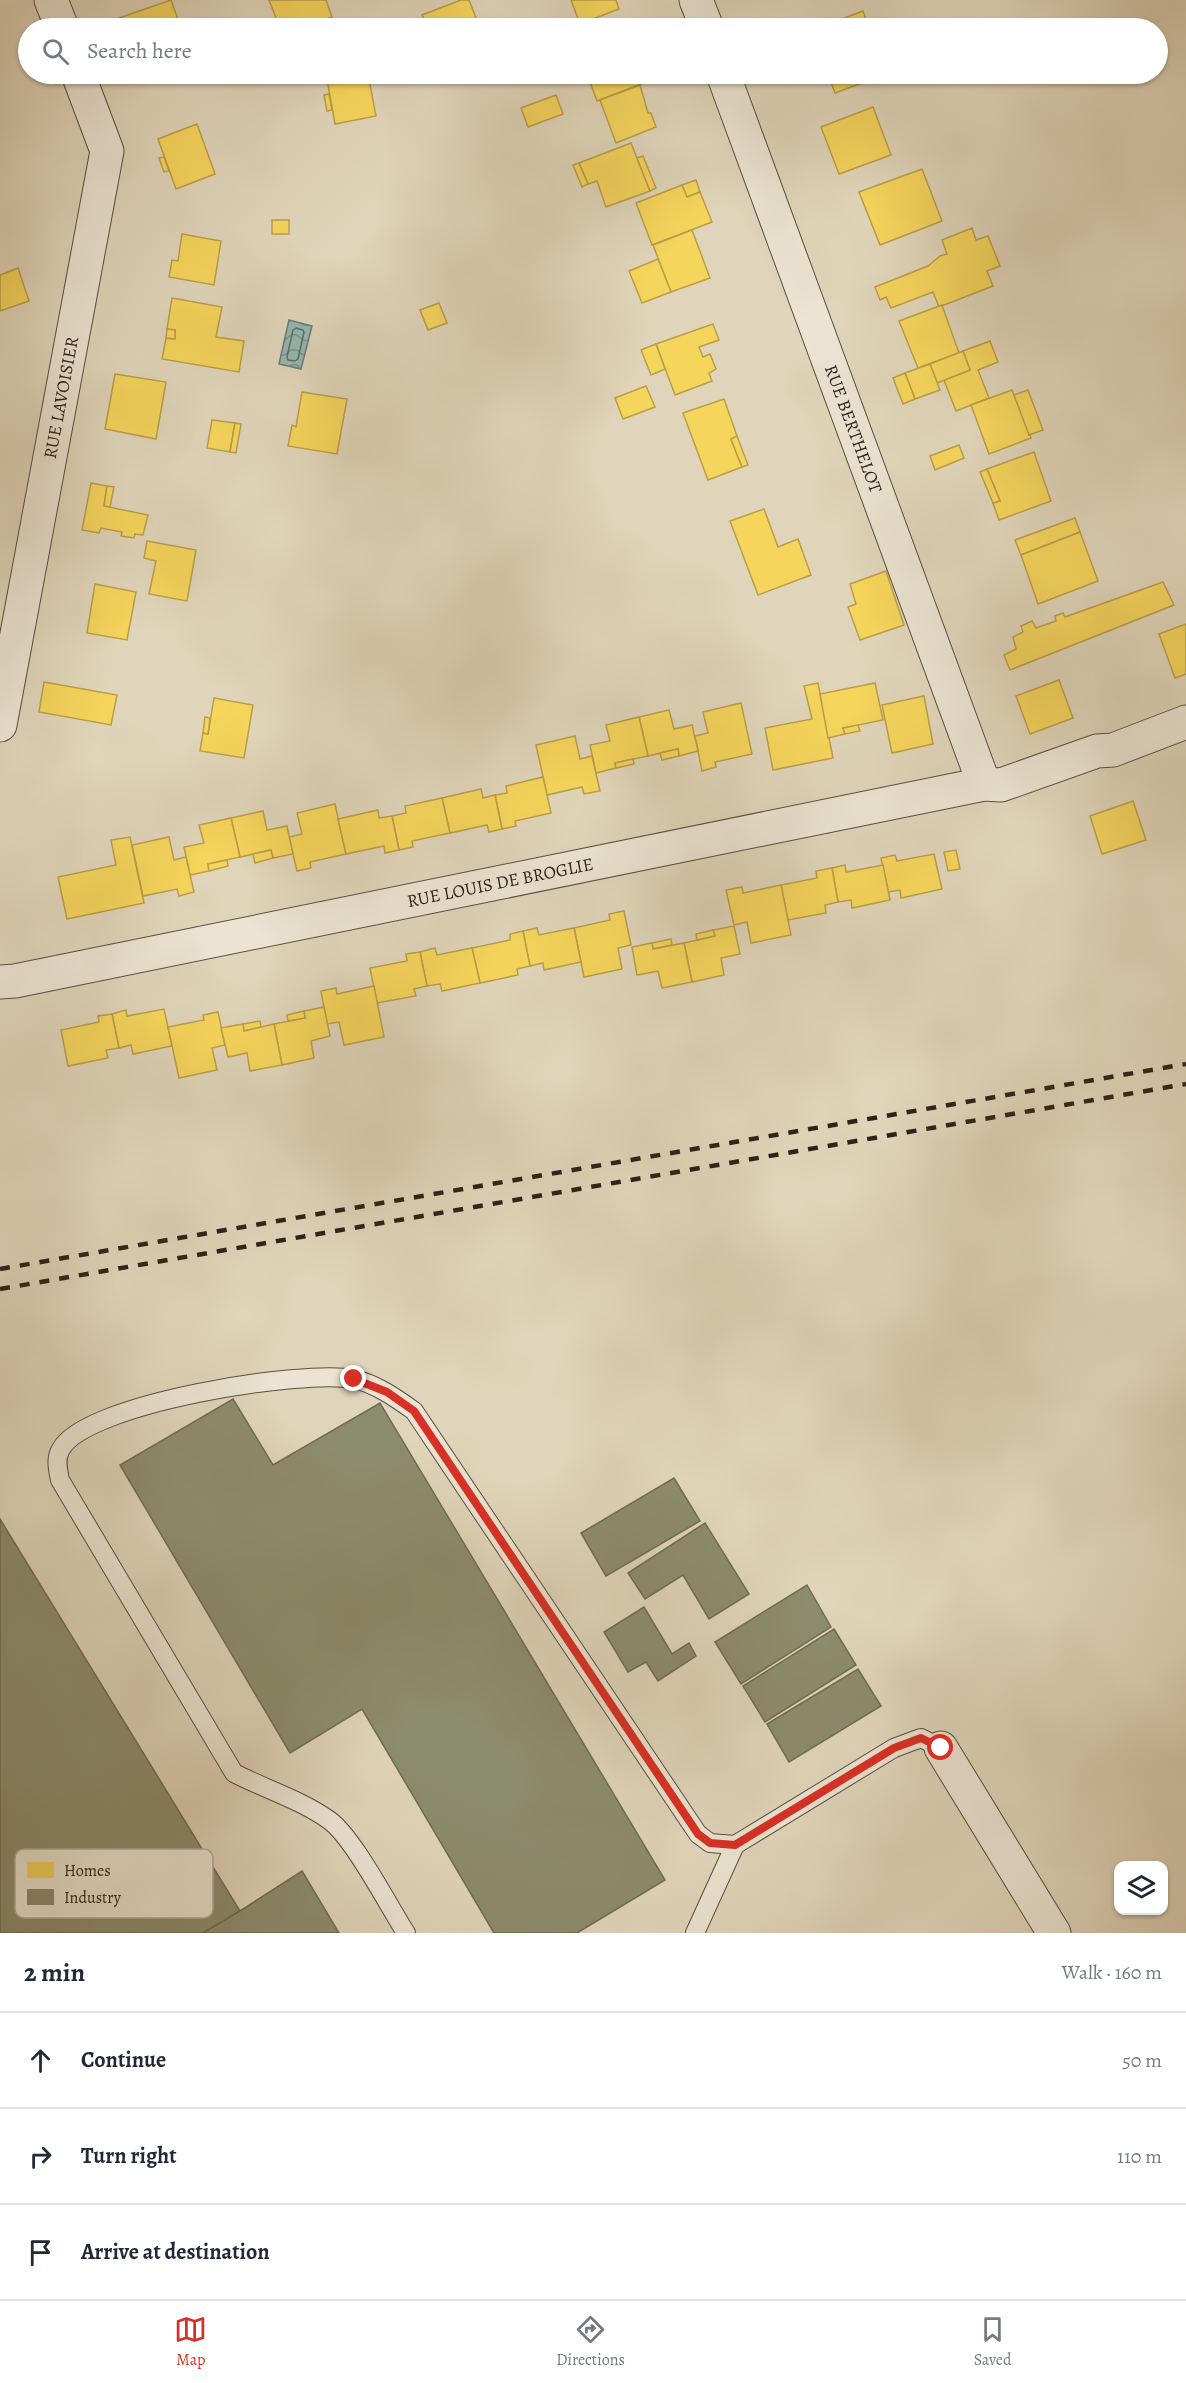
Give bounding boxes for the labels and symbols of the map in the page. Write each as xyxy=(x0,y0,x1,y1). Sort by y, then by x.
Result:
street label: RUE LAVOISIER xyxy=(38,335,84,461)
street label: RUE BERTHELOT xyxy=(819,361,888,496)
street label: RUE LOUIS DE BROGLIE xyxy=(405,852,595,913)
route end xyxy=(340,1365,366,1391)
route start xyxy=(927,1734,953,1760)
legend xyxy=(15,1849,213,1918)
text: Homes xyxy=(64,1860,111,1882)
text: Industry xyxy=(64,1887,122,1909)

